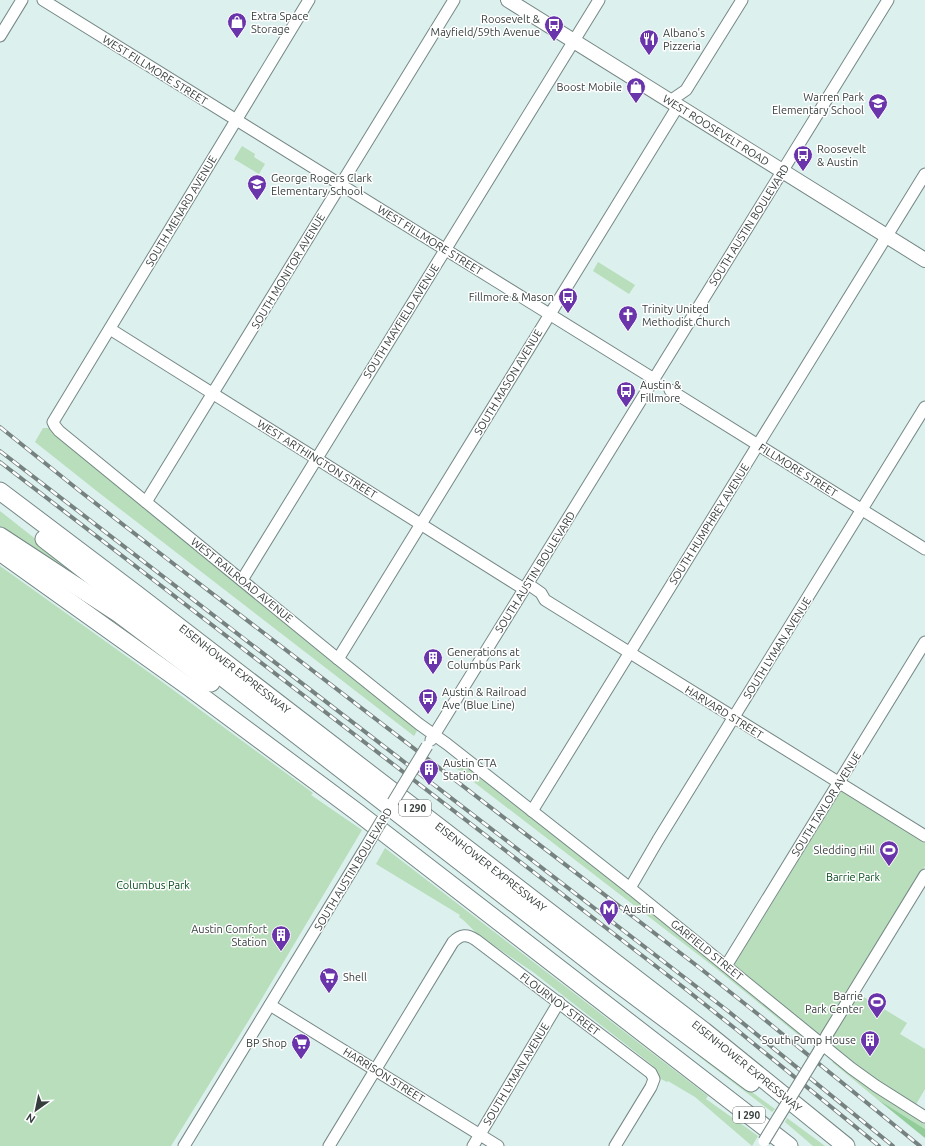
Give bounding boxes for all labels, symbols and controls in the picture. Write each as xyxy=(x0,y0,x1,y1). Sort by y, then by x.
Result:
place label: Extra Space Storage xyxy=(251,10,309,35)
shop icon: Extra Space Storage xyxy=(226,11,248,39)
place label: Roosevelt & Mayfield/59th Avenue xyxy=(431,13,541,38)
bus stop icon: Roosevelt & Mayfield/59th Avenue xyxy=(543,14,565,42)
place label: Albano's Pizzeria xyxy=(663,27,705,52)
restaurant icon: Albano's Pizzeria xyxy=(638,28,660,56)
street label: WEST FILLMORE STREET xyxy=(100,33,210,107)
shop icon: Boost Mobile xyxy=(625,76,647,104)
place label: Boost Mobile xyxy=(556,81,622,93)
place label: Warren Park Elementary School xyxy=(772,91,864,116)
street label: WEST ROOSEVELT ROAD xyxy=(661,92,772,168)
school or university icon: Warren Park Elementary School xyxy=(867,92,889,120)
place label: Roosevelt & Austin xyxy=(817,143,867,168)
bus stop icon: Roosevelt & Austin xyxy=(792,144,814,172)
street label: SOUTH MENARD AVENUE xyxy=(143,153,219,269)
street label: SOUTH AUSTIN BOULEVARD xyxy=(707,162,792,288)
place label: George Rogers Clark Elementary School xyxy=(271,172,372,197)
school or university icon: George Rogers Clark Elementary School xyxy=(246,173,268,201)
street label: WEST FILLMORE STREET xyxy=(375,203,485,277)
street label: SOUTH MONITOR AVENUE xyxy=(249,211,327,331)
street label: SOUTH MAYFIELD AVENUE xyxy=(361,262,441,380)
bus stop icon: Fillmore & Mason xyxy=(557,286,579,314)
place label: Fillmore & Mason xyxy=(469,291,554,303)
place label: Trinity United Methodist Church xyxy=(642,303,730,328)
church icon: Trinity United Methodist Church xyxy=(617,304,639,332)
street label: SOUTH MASON AVENUE xyxy=(472,327,544,437)
place label: Austin & Fillmore xyxy=(640,379,682,404)
bus stop icon: Austin & Fillmore xyxy=(615,380,637,408)
street label: WEST ARTHINGTON STREET xyxy=(255,417,379,501)
street label: FILLMORE STREET xyxy=(756,441,840,499)
street label: SOUTH HUMPHREY AVENUE xyxy=(667,461,751,587)
street label: SOUTH AUSTIN BOULEVARD xyxy=(493,509,578,635)
street label: WEST RAILROAD AVENUE xyxy=(189,535,295,625)
street label: SOUTH LYMAN AVENUE xyxy=(741,595,813,701)
street label: EISENHOWER EXPRESSWAY xyxy=(177,622,293,716)
place label: Generations at Columbus Park xyxy=(447,646,521,671)
building icon: Generations at Columbus Park xyxy=(422,647,444,675)
street label: HARVARD STREET xyxy=(683,683,765,741)
place label: Austin & Railroad Ave (Blue Line) xyxy=(442,686,526,712)
bus stop icon: Austin & Railroad Ave (Blue Line) xyxy=(417,687,439,715)
street label: SOUTH TAYLOR AVENUE xyxy=(789,750,863,858)
place label: Austin CTA Station xyxy=(443,757,497,782)
building icon: Austin CTA Station xyxy=(418,758,440,786)
road number: I 290 xyxy=(399,800,431,816)
street label: SOUTH AUSTIN BOULEVARD xyxy=(312,805,395,932)
street label: EISENHOWER EXPRESSWAY xyxy=(433,820,549,914)
sports icon: Sledding Hill xyxy=(878,839,900,867)
place label: Sledding Hill xyxy=(814,844,875,856)
park label: Barrie Park xyxy=(826,871,880,883)
park label: Columbus Park xyxy=(116,879,190,891)
metro station icon: Austin xyxy=(598,898,620,926)
place label: Austin xyxy=(623,903,654,915)
street label: GARFIELD STREET xyxy=(669,917,745,983)
place label: Austin Comfort Station xyxy=(191,923,268,948)
building icon: Austin Comfort Station xyxy=(270,924,292,952)
supermarket icon: Shell xyxy=(318,966,340,994)
street label: FLOURNOY STREET xyxy=(518,970,602,1038)
place label: Shell xyxy=(343,971,367,983)
place label: Barrie Park Center xyxy=(805,990,864,1015)
sports icon: Barrie Park Center xyxy=(866,991,888,1019)
street label: EISENHOWER EXPRESSWAY xyxy=(690,1018,805,1114)
street label: SOUTH LYMAN AVENUE xyxy=(481,1021,551,1127)
building icon: South Pump House xyxy=(859,1029,881,1057)
supermarket icon: BP Shop xyxy=(290,1032,312,1060)
place label: South Pump House xyxy=(762,1034,856,1046)
place label: BP Shop xyxy=(246,1037,287,1049)
street label: HARRISON STREET xyxy=(341,1045,427,1105)
north arrow xyxy=(16,1090,56,1130)
road number: I 290 xyxy=(733,1107,765,1123)
text: N xyxy=(24,1111,37,1126)

